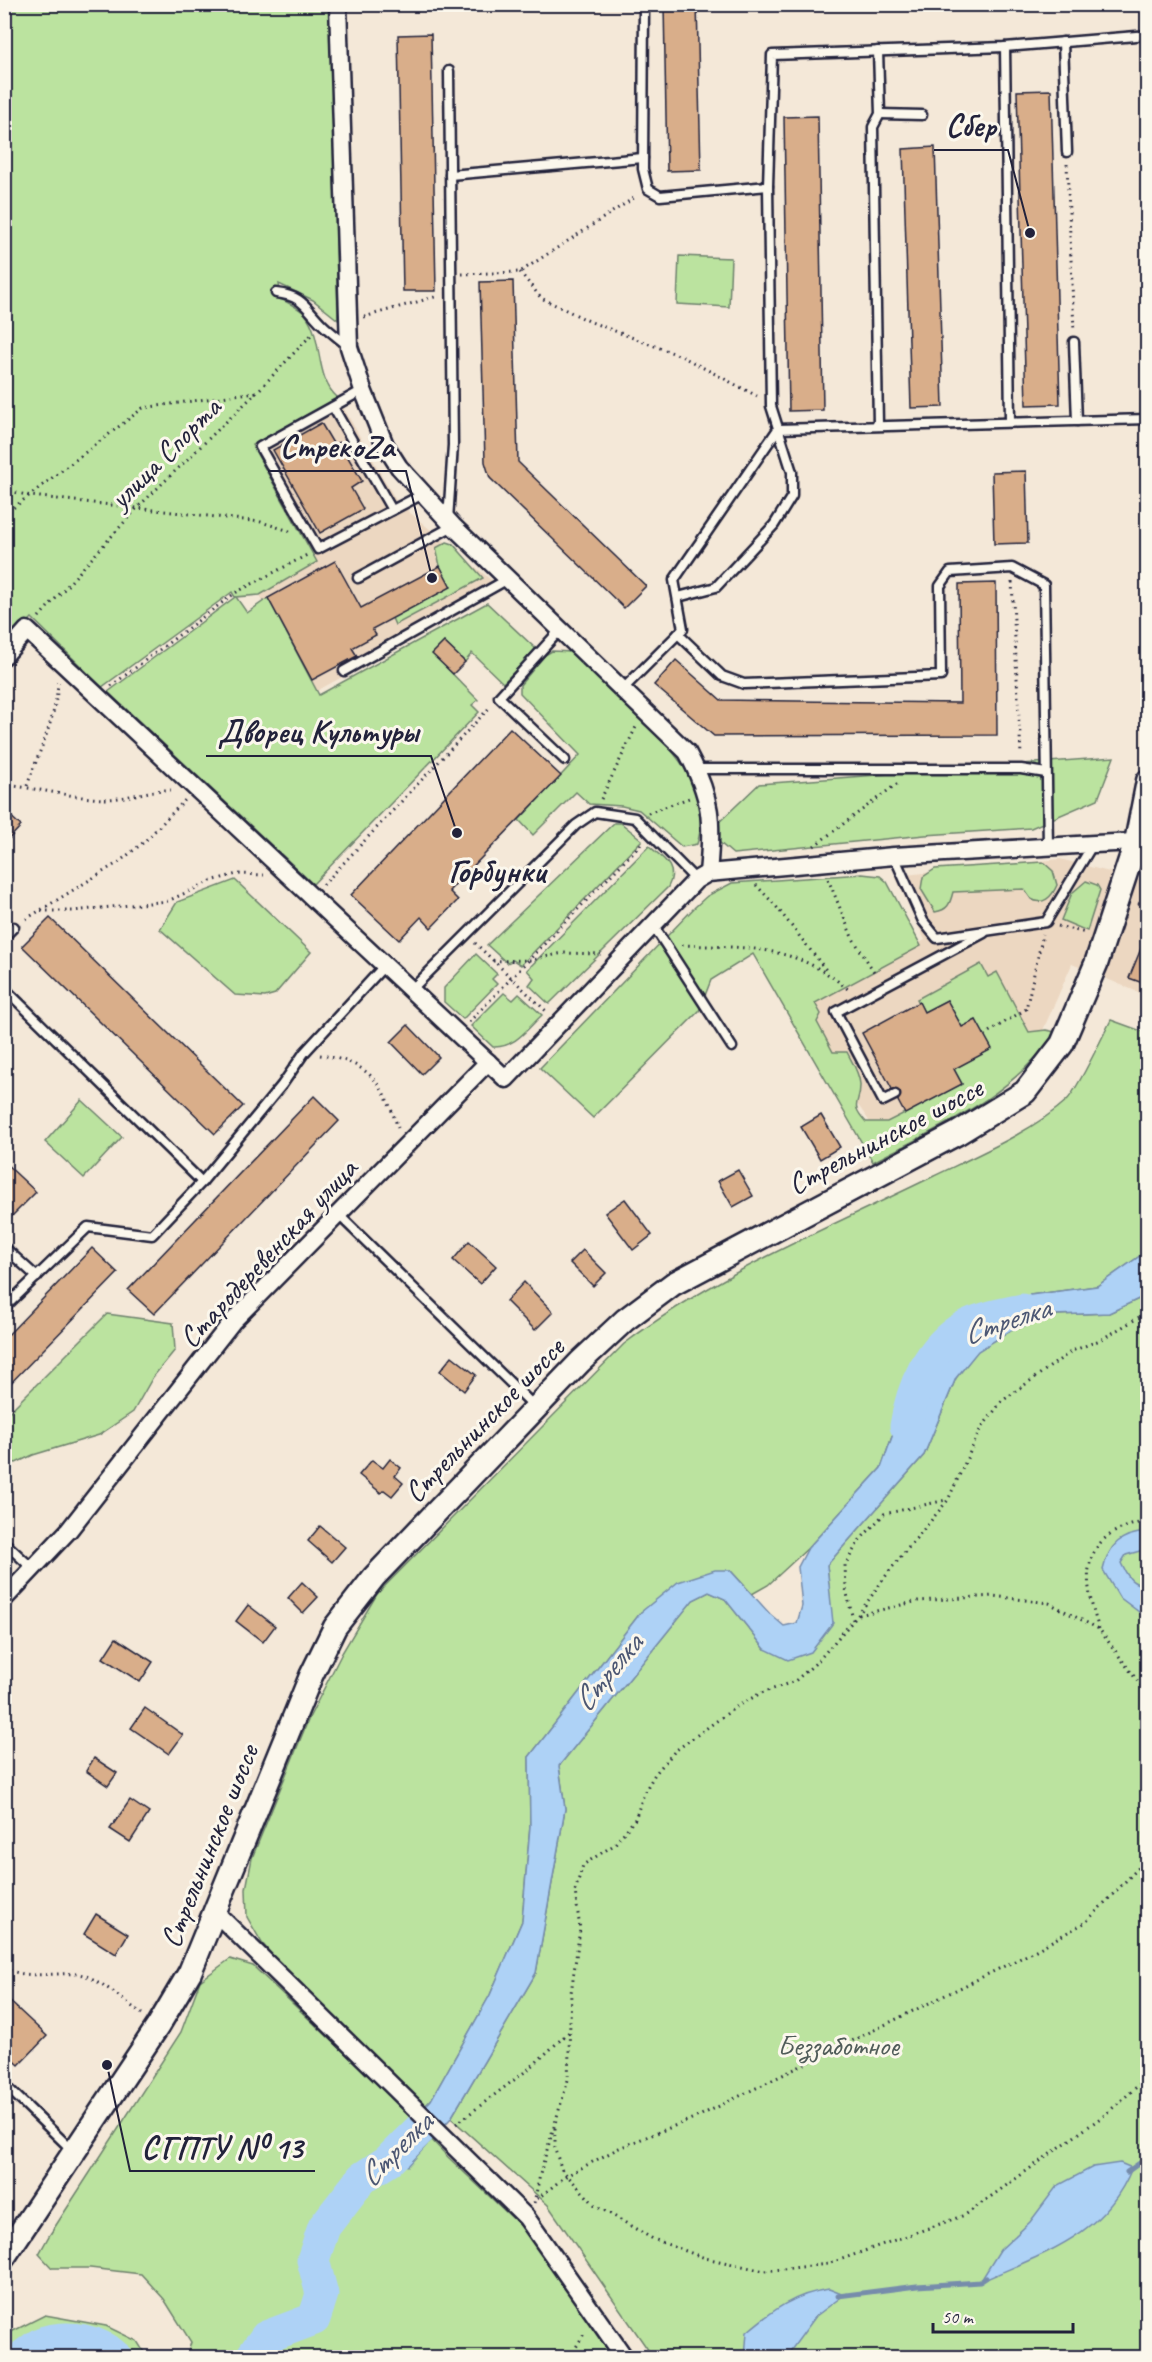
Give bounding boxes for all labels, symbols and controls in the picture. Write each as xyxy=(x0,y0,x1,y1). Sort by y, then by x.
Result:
callout: Сбер xyxy=(934,100,1008,150)
text: Сбер xyxy=(946,105,998,146)
street label: улица Спорта xyxy=(100,388,230,518)
callout: СтрекоZа xyxy=(268,421,406,471)
text: СтрекоZа xyxy=(280,426,397,467)
callout: Дворец Культуры xyxy=(206,706,431,756)
text: Дворец Культуры xyxy=(218,711,421,752)
district label: Горбунки xyxy=(448,850,549,892)
street label: Стрельнинское шоссе xyxy=(781,1068,991,1203)
street label: Стародеревенская улица xyxy=(170,1149,367,1356)
water label: Стрелка xyxy=(957,1286,1058,1354)
street label: Стрельнинское шоссе xyxy=(396,1328,574,1511)
water label: Стрелка xyxy=(563,1623,654,1720)
street label: Стрельнинское шоссе xyxy=(151,1737,268,1953)
park label: Беззаботное xyxy=(777,2026,901,2064)
water label: Стрелка xyxy=(349,2101,444,2195)
callout: СГПТУ N⁰ 13 xyxy=(130,2121,315,2171)
text: СГПТУ N⁰ 13 xyxy=(142,2127,305,2168)
scale bar xyxy=(933,2296,1072,2334)
text: 50 m xyxy=(942,2306,975,2328)

